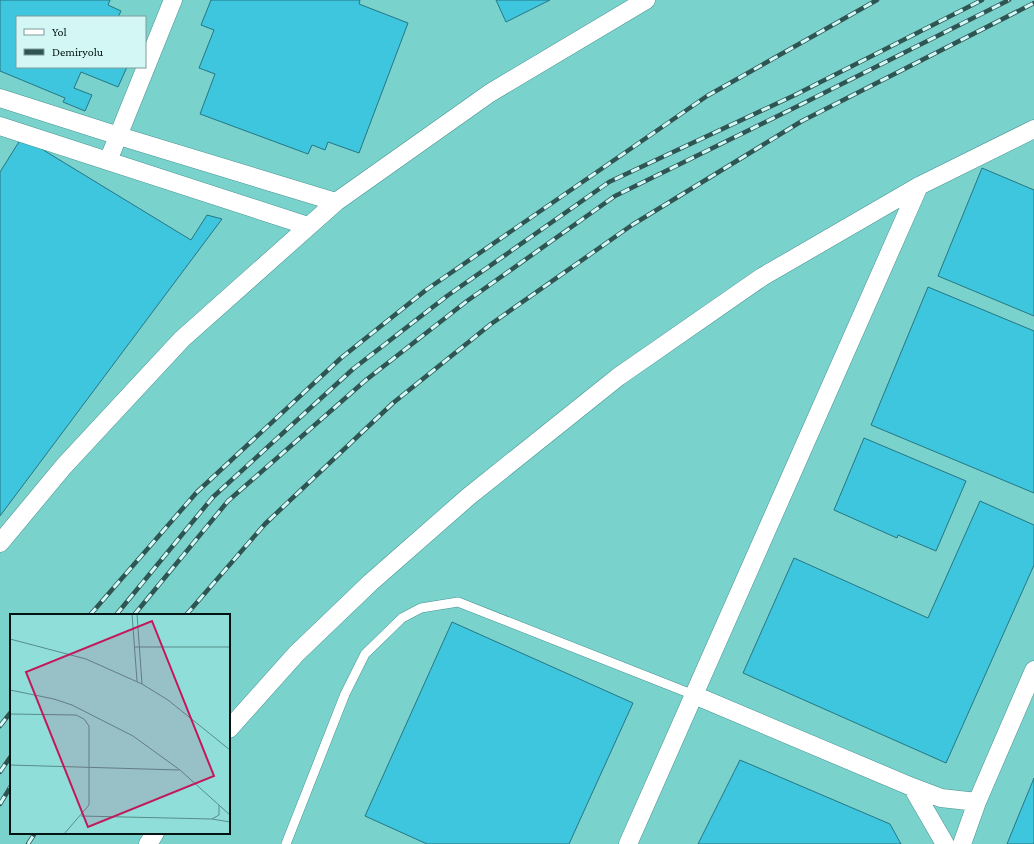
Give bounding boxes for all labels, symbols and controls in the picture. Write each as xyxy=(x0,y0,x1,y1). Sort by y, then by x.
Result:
legend xyxy=(16,16,146,68)
text: Yol xyxy=(52,25,67,39)
text: Demiryolu xyxy=(52,45,104,59)
inset map xyxy=(10,614,230,834)

